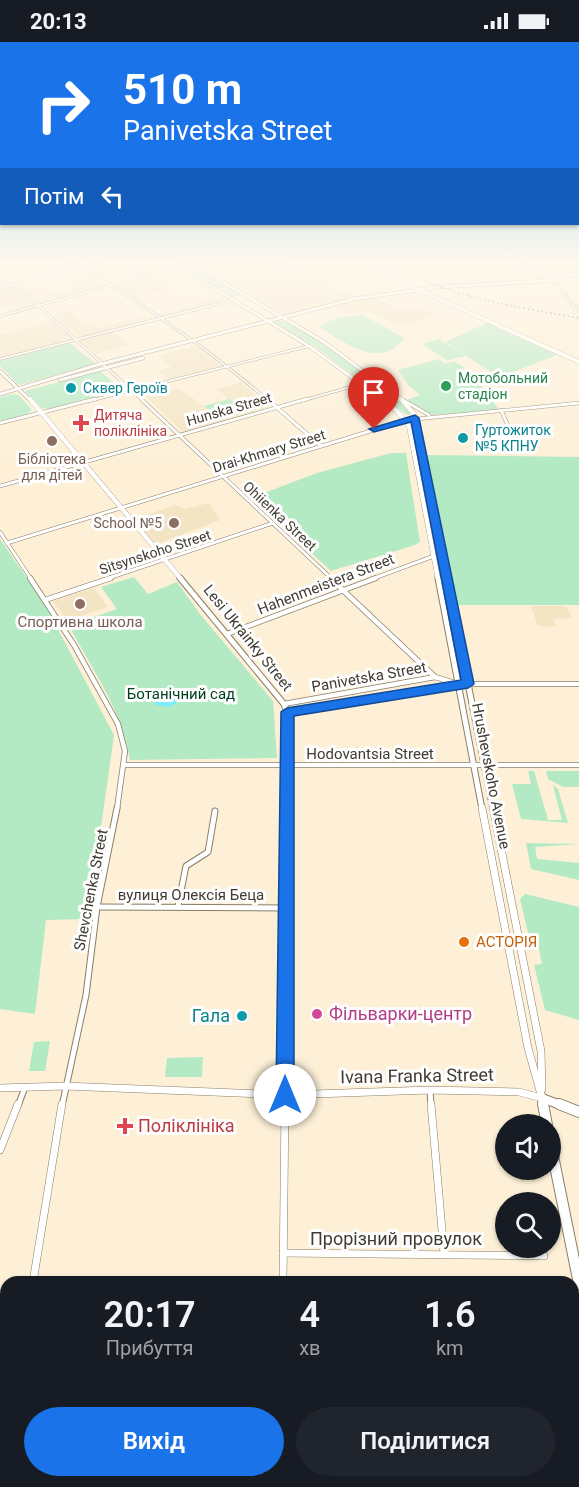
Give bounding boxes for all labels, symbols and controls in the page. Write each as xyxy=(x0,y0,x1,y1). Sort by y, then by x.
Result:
text: 20:13 xyxy=(30,9,87,34)
text: 510 m xyxy=(123,65,242,114)
icon: right xyxy=(24,66,102,144)
text: Panivetska Street xyxy=(123,115,332,147)
icon: left xyxy=(96,180,129,213)
text: Потім xyxy=(24,184,84,209)
pin xyxy=(348,367,399,429)
place label: Мотобольний стадіон xyxy=(458,370,548,402)
icon: arrive xyxy=(357,376,390,409)
marker: Мотобольний стадіон xyxy=(439,379,453,393)
place label: Сквер Героїв xyxy=(83,380,168,396)
marker: Сквер Героїв xyxy=(64,381,78,395)
street label: Hunska Street xyxy=(185,389,274,429)
place label: Дитяча поліклініка xyxy=(94,407,167,439)
marker: Дитяча поліклініка xyxy=(72,414,90,432)
place label: Гуртожиток №5 КПНУ xyxy=(475,422,551,454)
street label: Drai-Khmary Street xyxy=(211,426,328,476)
marker: Гуртожиток №5 КПНУ xyxy=(456,431,470,445)
marker: Бібліотека для дітей xyxy=(45,434,59,448)
place label: Бібліотека для дітей xyxy=(18,451,86,483)
street label: Ohiienka Street xyxy=(240,478,320,554)
place label: School №5 xyxy=(94,515,162,531)
marker: School №5 xyxy=(167,516,181,530)
street label: Sitsynskoho Street xyxy=(97,526,213,578)
street label: Hahenmeistera Street xyxy=(255,550,397,618)
street label: Lesi Ukrainky Street xyxy=(200,581,296,695)
marker: Спортивна школа xyxy=(73,597,87,611)
place label: Спортивна школа xyxy=(17,613,143,631)
street label: Panivetska Street xyxy=(310,658,428,696)
park label: Ботанічний сад xyxy=(127,685,235,703)
street label: Hrushevskoho Avenue xyxy=(468,701,514,851)
street label: Hodovantsia Street xyxy=(306,745,434,763)
street label: Shevchenka Street xyxy=(70,828,112,952)
street label: вулиця Олексія Беца xyxy=(118,886,264,904)
place label: АСТОРІЯ xyxy=(476,933,537,951)
marker: АСТОРІЯ xyxy=(457,935,471,949)
place label: Фільварки-центр xyxy=(329,1003,472,1024)
place label: Гала xyxy=(192,1005,230,1026)
marker: Фільварки-центр xyxy=(310,1007,324,1021)
marker: Гала xyxy=(235,1009,249,1023)
position arrow xyxy=(253,1063,317,1127)
street label: Ivana Franka Street xyxy=(340,1064,494,1087)
map controls xyxy=(495,1114,561,1258)
button: sound xyxy=(495,1114,561,1180)
place label: Поліклініка xyxy=(138,1115,235,1136)
marker: Поліклініка xyxy=(116,1117,134,1135)
button: search xyxy=(495,1192,561,1258)
street label: Прорізний провулок xyxy=(310,1228,482,1249)
text: 20:17 xyxy=(104,1294,196,1336)
text: 4 xyxy=(300,1294,320,1336)
text: 1.6 xyxy=(424,1294,475,1336)
text: Прибуття xyxy=(106,1336,193,1360)
text: хв xyxy=(299,1336,321,1360)
text: km xyxy=(436,1336,464,1360)
button: Вихід xyxy=(24,1407,284,1476)
button: Поділитися xyxy=(296,1407,555,1476)

